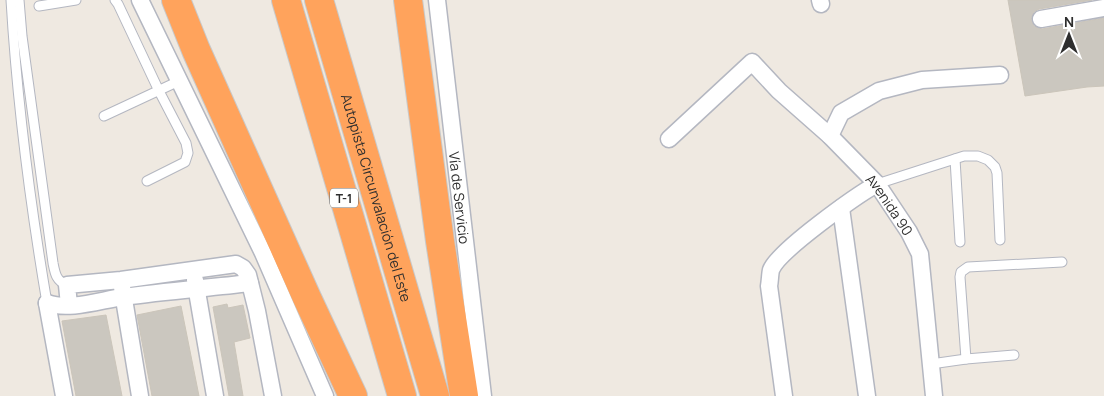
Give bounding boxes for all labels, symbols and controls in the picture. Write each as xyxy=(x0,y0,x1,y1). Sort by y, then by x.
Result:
north arrow xyxy=(1044,10,1094,60)
text: N xyxy=(1064,12,1074,31)
street label: Autopista Circunvalación del Este xyxy=(337,91,416,304)
street label: Vía de Servicio xyxy=(445,151,475,245)
street label: Avenida 90 xyxy=(862,169,918,239)
road number: T-1 xyxy=(330,188,358,208)

